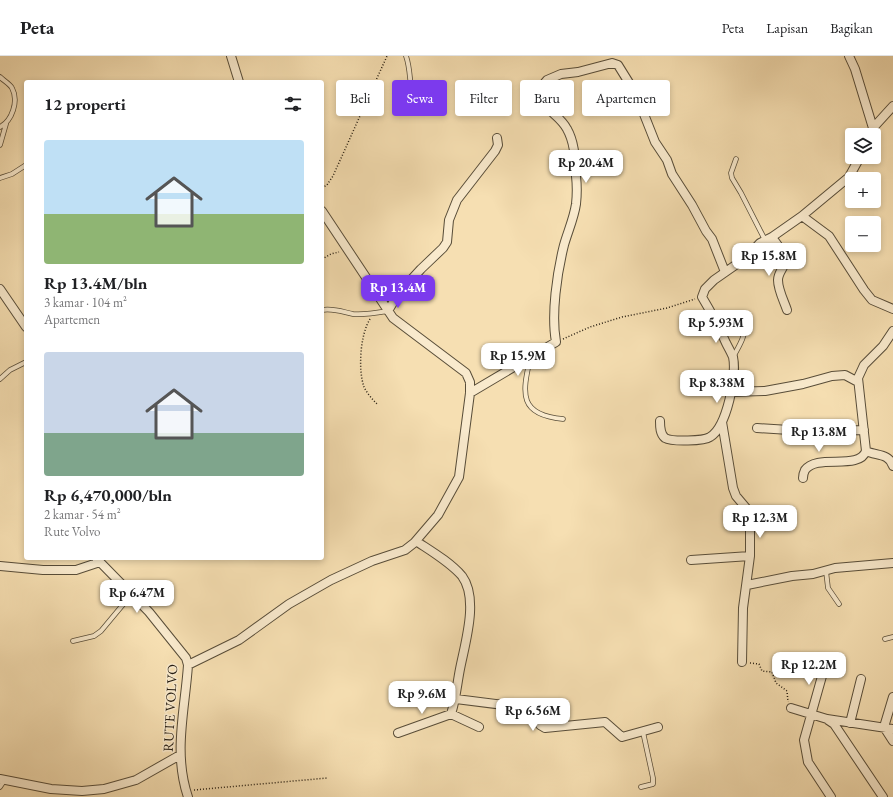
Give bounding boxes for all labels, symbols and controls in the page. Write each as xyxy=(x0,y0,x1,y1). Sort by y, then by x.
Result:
text: Peta xyxy=(20,15,54,40)
text: Peta xyxy=(722,19,744,37)
text: Lapisan xyxy=(766,19,808,37)
text: Bagikan xyxy=(830,19,873,37)
chip: Beli xyxy=(336,80,384,116)
chip: Sewa xyxy=(392,80,447,116)
chip: Filter xyxy=(455,80,512,116)
chip: Baru xyxy=(520,80,574,116)
chip: Apartemen xyxy=(582,80,670,116)
text: 12 properti xyxy=(44,93,126,115)
icon: filters xyxy=(282,93,304,115)
map controls xyxy=(845,128,881,252)
button: layers xyxy=(845,128,881,164)
pin: Rp 20.4M xyxy=(545,150,627,184)
text: Rp 20.4M xyxy=(558,154,614,171)
icon: home xyxy=(138,166,210,238)
button: + xyxy=(845,172,881,208)
button: − xyxy=(845,216,881,252)
pin: Rp 15.8M xyxy=(728,243,810,277)
text: Rp 15.8M xyxy=(741,247,797,264)
text: Rp 13.4M/bln xyxy=(44,272,147,294)
pin: Rp 13.4M xyxy=(357,275,439,309)
text: Rp 13.4M xyxy=(370,279,426,296)
text: 3 kamar · 104 m² xyxy=(44,294,127,311)
pin: Rp 5.93M xyxy=(675,310,757,344)
text: Apartemen xyxy=(44,311,100,328)
text: Rp 5.93M xyxy=(688,314,744,331)
pin: Rp 15.9M xyxy=(477,343,559,377)
text: Rp 15.9M xyxy=(490,347,546,364)
pin: Rp 8.38M xyxy=(676,370,758,404)
text: Rp 8.38M xyxy=(689,374,745,391)
icon: home xyxy=(138,378,210,450)
pin: Rp 13.8M xyxy=(778,419,860,453)
text: Rp 13.8M xyxy=(791,423,847,440)
text: Rp 6,470,000/bln xyxy=(44,484,172,506)
pin: Rp 12.3M xyxy=(719,505,801,539)
text: 2 kamar · 54 m² xyxy=(44,506,121,523)
text: Rp 12.3M xyxy=(732,509,788,526)
text: Rute Volvo xyxy=(44,523,100,540)
pin: Rp 6.47M xyxy=(96,580,178,614)
text: Rp 6.47M xyxy=(109,584,165,601)
pin: Rp 12.2M xyxy=(768,652,850,686)
text: Rp 12.2M xyxy=(781,656,837,673)
street label: RUTE VOLVO xyxy=(159,663,181,752)
pin: Rp 9.6M xyxy=(385,681,459,715)
text: Rp 9.6M xyxy=(397,685,447,702)
pin: Rp 6.56M xyxy=(492,698,574,732)
text: Rp 6.56M xyxy=(505,702,561,719)

